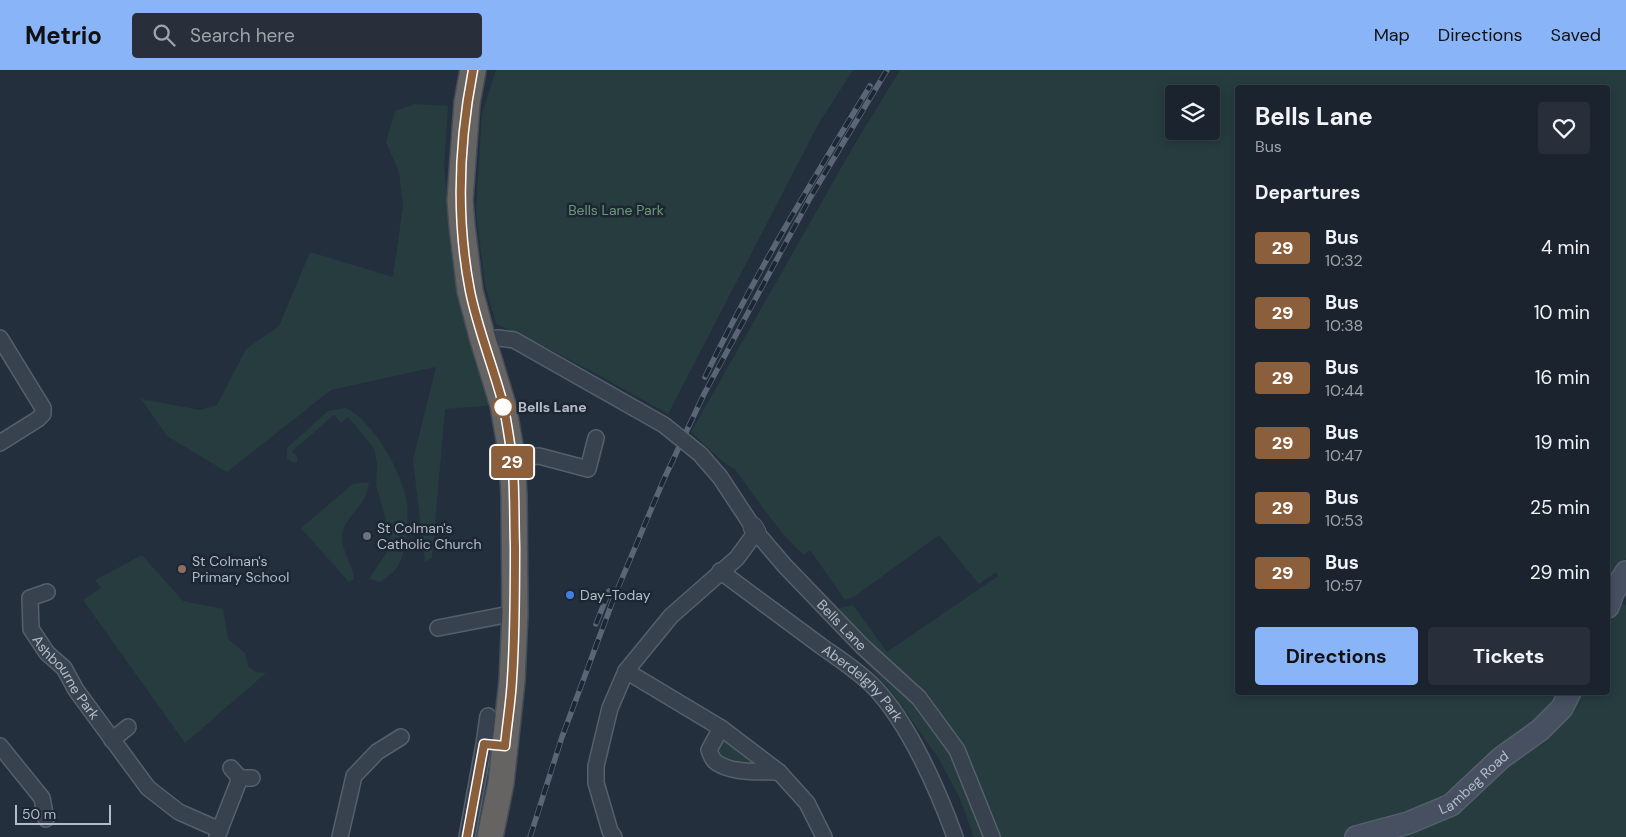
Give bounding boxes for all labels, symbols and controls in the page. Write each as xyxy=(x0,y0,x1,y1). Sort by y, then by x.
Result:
search box xyxy=(132,13,482,58)
text: Metrio xyxy=(25,20,102,51)
icon: search xyxy=(150,21,178,49)
text: Search here xyxy=(190,23,295,48)
text: Map xyxy=(1374,23,1410,47)
text: Directions xyxy=(1438,23,1523,47)
text: Saved xyxy=(1551,23,1601,47)
map controls xyxy=(1165,85,1220,140)
button: layers xyxy=(1165,85,1220,140)
text: Bells Lane xyxy=(1255,101,1373,132)
button: heart xyxy=(1538,102,1590,154)
text: Bus xyxy=(1255,136,1282,157)
text: Departures xyxy=(1255,180,1360,205)
park label: Bells Lane Park xyxy=(568,201,664,219)
text: Bus xyxy=(1325,225,1359,250)
text: 4 min xyxy=(1541,235,1590,260)
text: 29 xyxy=(1272,236,1293,260)
text: 10:32 xyxy=(1325,250,1363,271)
text: Bus xyxy=(1325,290,1359,315)
text: 10 min xyxy=(1534,300,1590,325)
text: 29 xyxy=(1272,301,1293,325)
text: 10:38 xyxy=(1325,315,1363,336)
text: Bus xyxy=(1325,355,1359,380)
text: 16 min xyxy=(1535,365,1590,390)
text: 29 xyxy=(1272,366,1293,390)
text: 10:44 xyxy=(1325,380,1364,401)
marker: Bells Lane xyxy=(492,396,514,418)
place label: Bells Lane xyxy=(518,398,587,416)
text: Bus xyxy=(1325,420,1359,445)
text: 19 min xyxy=(1535,430,1590,455)
text: 29 xyxy=(1272,431,1293,455)
text: 10:47 xyxy=(1325,445,1362,466)
line badge: 29 xyxy=(490,446,534,478)
text: 29 xyxy=(501,450,523,474)
text: Bus xyxy=(1325,485,1359,510)
text: 25 min xyxy=(1530,495,1590,520)
text: 29 xyxy=(1272,496,1293,520)
text: 10:53 xyxy=(1325,510,1363,531)
place label: St Colman's Catholic Church xyxy=(377,519,482,553)
marker: St Colman's Catholic Church xyxy=(361,530,373,542)
text: Bus xyxy=(1325,550,1359,575)
place label: St Colman's Primary School xyxy=(192,552,289,586)
text: 29 min xyxy=(1530,560,1590,585)
text: 29 xyxy=(1272,561,1293,585)
marker: St Colman's Primary School xyxy=(176,563,188,575)
text: 10:57 xyxy=(1325,575,1362,596)
place label: Day-Today xyxy=(580,586,651,604)
marker: Day-Today xyxy=(564,589,576,601)
street label: Bells Lane xyxy=(813,596,871,655)
button: Directions xyxy=(1255,627,1418,685)
button: Tickets xyxy=(1428,627,1590,685)
street label: Ashbourne Park xyxy=(28,631,104,723)
street label: Aberdelghy Park xyxy=(818,640,907,725)
street label: Lambeg Road xyxy=(1436,747,1512,818)
scale bar xyxy=(15,802,111,825)
text: 50 m xyxy=(22,805,56,823)

